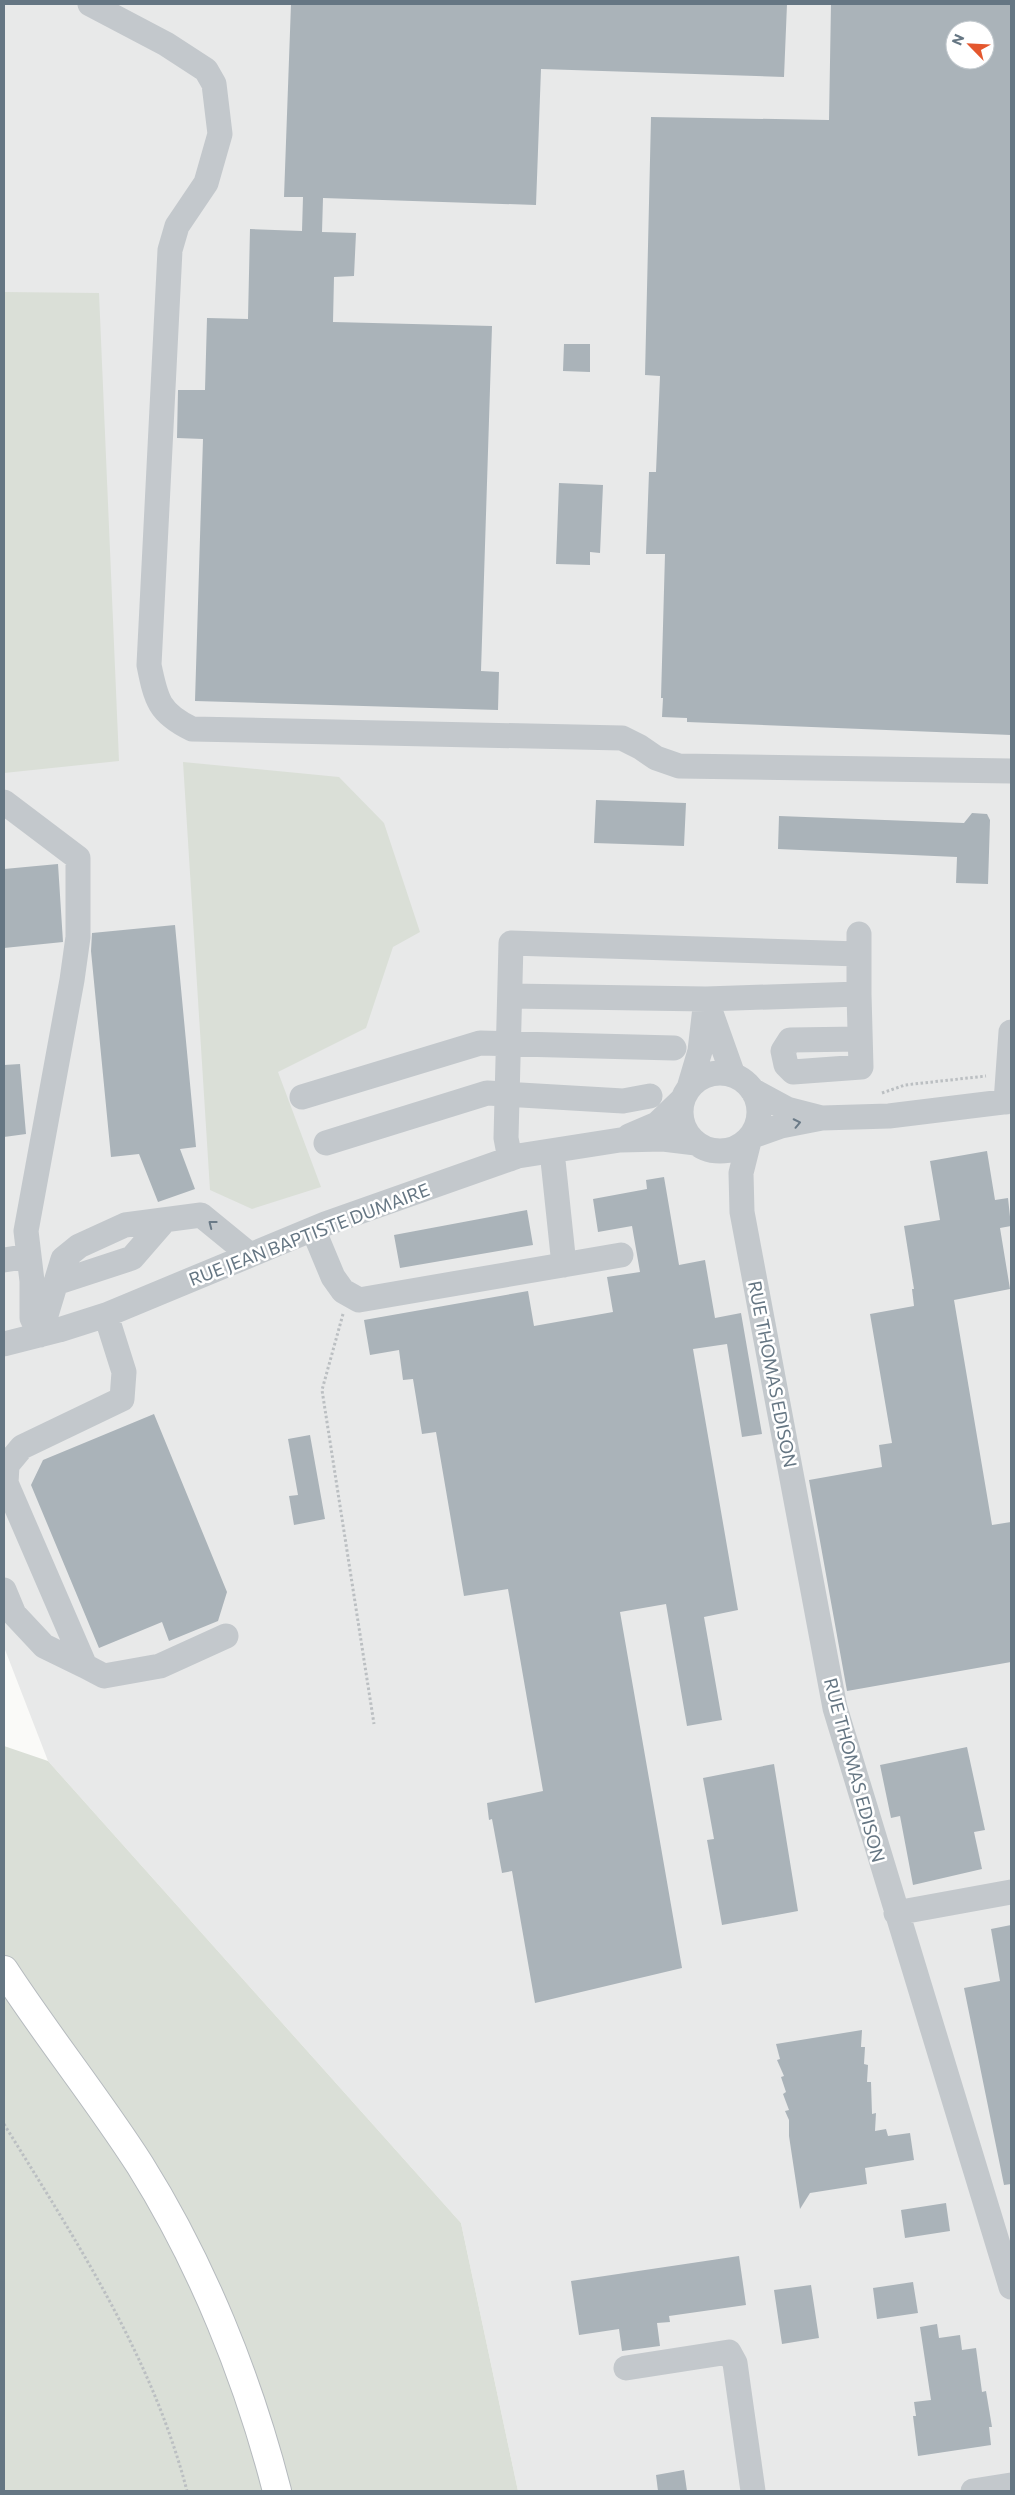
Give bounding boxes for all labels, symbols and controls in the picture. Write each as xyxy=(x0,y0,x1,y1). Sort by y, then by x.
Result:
north arrow xyxy=(945,20,995,70)
text: N xyxy=(948,31,968,48)
one-way arrow xyxy=(792,1118,801,1129)
street label: RUE JEAN BAPTISTE DUMAIRE xyxy=(186,1178,432,1290)
one-way arrow xyxy=(209,1222,218,1230)
street label: RUE THOMAS EDISON xyxy=(744,1279,802,1469)
street label: RUE THOMAS EDISON xyxy=(820,1675,890,1865)

